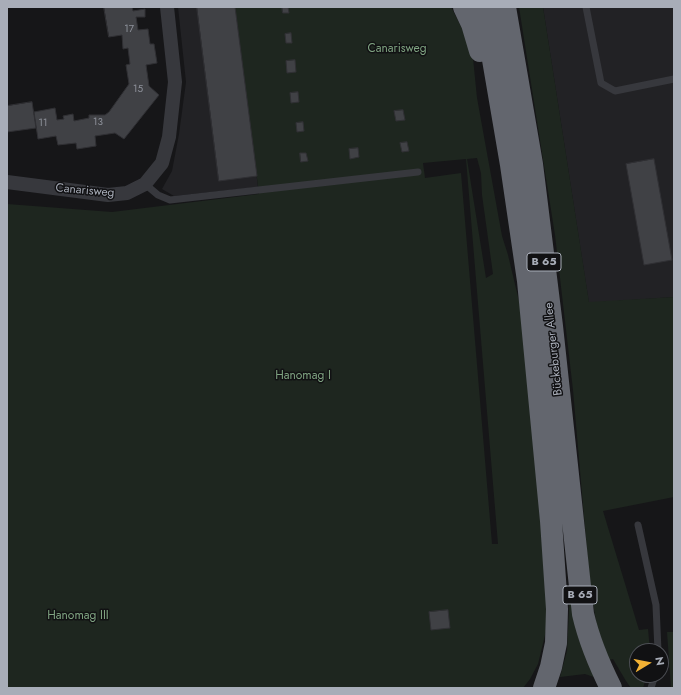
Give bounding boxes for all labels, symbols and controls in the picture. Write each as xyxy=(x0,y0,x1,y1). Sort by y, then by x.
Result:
house number: 17 xyxy=(124,24,134,36)
park label: Canarisweg xyxy=(367,42,427,56)
house number: 15 xyxy=(133,84,143,96)
house number: 13 xyxy=(93,117,103,129)
house number: 11 xyxy=(39,118,47,130)
street label: Canarisweg xyxy=(55,181,115,201)
road number: B 65 xyxy=(527,253,561,271)
street label: Bückeburger Allee xyxy=(542,302,566,396)
park label: Hanomag I xyxy=(275,369,331,383)
road number: B 65 xyxy=(563,586,597,604)
park label: Hanomag III xyxy=(47,609,109,623)
north arrow xyxy=(629,643,669,683)
text: N xyxy=(651,655,668,667)

